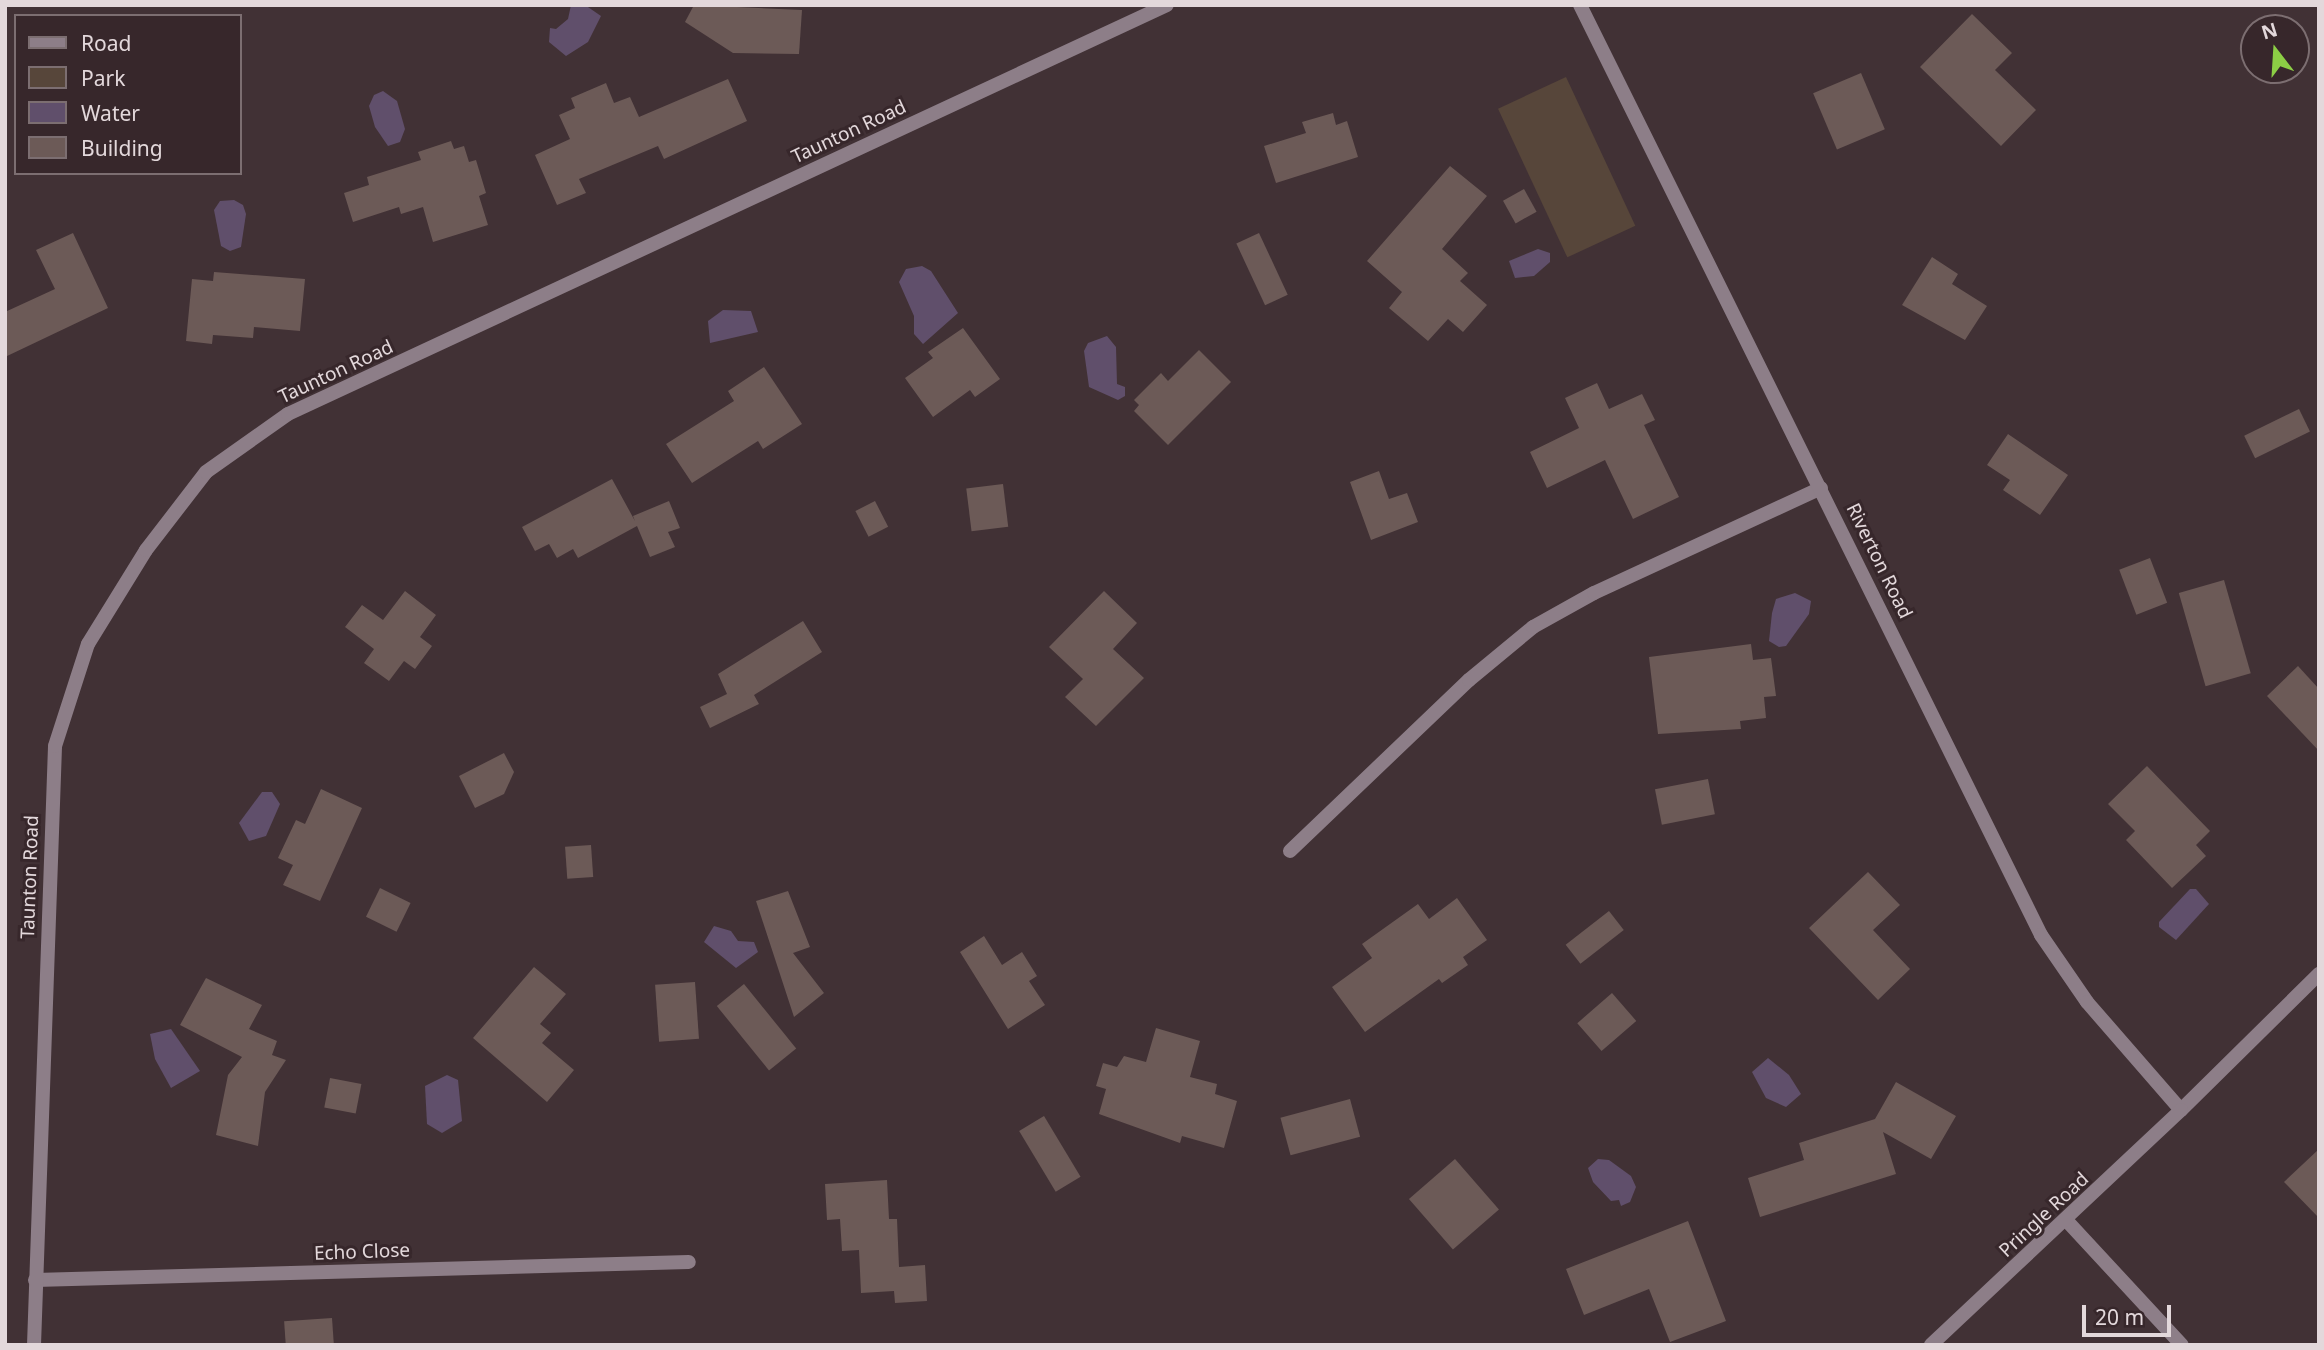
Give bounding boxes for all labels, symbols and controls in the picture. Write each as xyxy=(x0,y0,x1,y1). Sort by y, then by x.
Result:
legend xyxy=(14,14,242,175)
north arrow xyxy=(2240,14,2310,84)
text: N xyxy=(2258,16,2281,46)
text: Road xyxy=(81,29,131,57)
text: Park xyxy=(81,64,125,92)
street label: Taunton Road xyxy=(788,95,910,169)
text: Water xyxy=(81,99,140,127)
text: Building xyxy=(81,134,163,162)
street label: Taunton Road xyxy=(275,335,397,409)
street label: Riverton Road xyxy=(1841,500,1917,622)
street label: Taunton Road xyxy=(16,815,44,939)
street label: Pringle Road xyxy=(1995,1168,2093,1262)
street label: Echo Close xyxy=(314,1239,410,1265)
scale bar xyxy=(2086,1290,2175,1334)
text: 20 m xyxy=(2095,1303,2144,1331)

